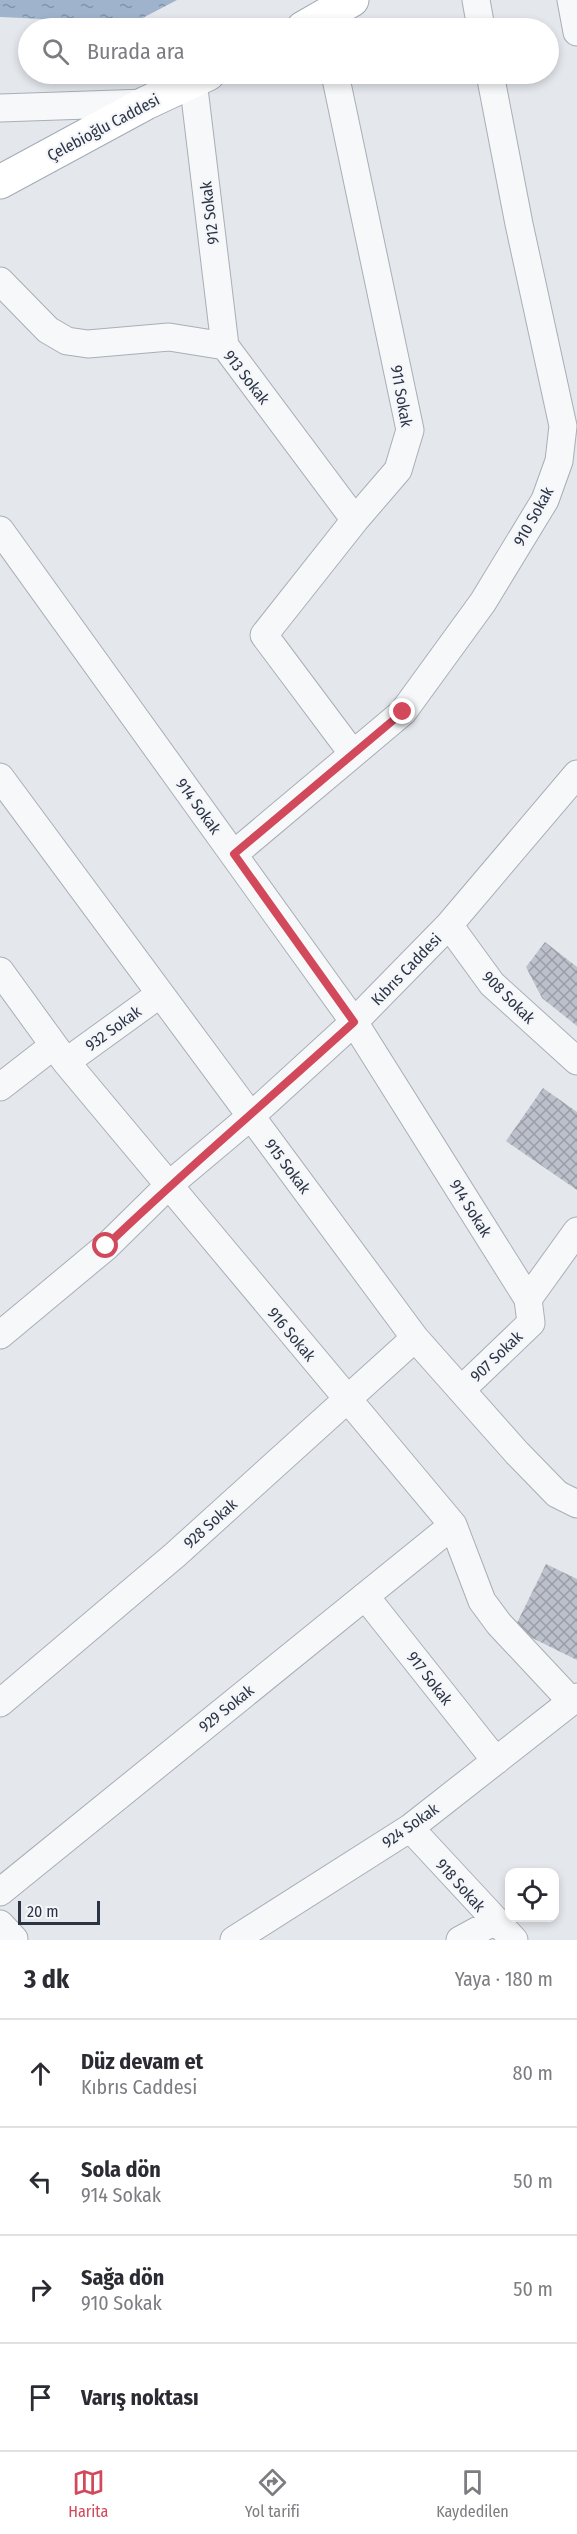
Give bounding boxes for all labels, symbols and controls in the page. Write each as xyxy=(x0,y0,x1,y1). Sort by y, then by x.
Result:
search box xyxy=(18,18,559,84)
icon: search xyxy=(39,35,72,68)
text: Burada ara xyxy=(87,38,185,65)
street label: Çelebioğlu Caddesi xyxy=(44,90,163,166)
street label: 912 Sokak xyxy=(196,180,223,246)
street label: 913 Sokak xyxy=(220,346,274,409)
street label: 911 Sokak xyxy=(387,364,416,429)
street label: 910 Sokak xyxy=(509,483,558,549)
route end xyxy=(389,698,415,724)
street label: 914 Sokak xyxy=(172,775,225,838)
street label: Kıbrıs Caddesi xyxy=(367,929,445,1009)
street label: 908 Sokak xyxy=(478,967,539,1028)
street label: 932 Sokak xyxy=(82,1002,145,1055)
street label: 915 Sokak xyxy=(261,1135,315,1198)
street label: 914 Sokak xyxy=(446,1176,496,1241)
route start xyxy=(92,1232,118,1258)
street label: 916 Sokak xyxy=(264,1304,320,1365)
street label: 907 Sokak xyxy=(466,1327,527,1386)
street label: 928 Sokak xyxy=(180,1494,241,1552)
street label: 917 Sokak xyxy=(403,1648,457,1709)
street label: 929 Sokak xyxy=(195,1680,258,1736)
street label: 924 Sokak xyxy=(378,1799,443,1852)
street label: 918 Sokak xyxy=(432,1855,490,1916)
map controls xyxy=(505,1868,559,1922)
button: locate xyxy=(505,1868,559,1922)
scale bar xyxy=(18,1898,100,1926)
text: 20 m xyxy=(27,1902,58,1921)
text: 3 dk xyxy=(24,1964,69,1995)
text: Yaya · 180 m xyxy=(455,1967,553,1991)
text: Düz devam et xyxy=(81,2048,203,2075)
icon: ahead xyxy=(24,2057,57,2090)
text: 80 m xyxy=(513,2061,553,2085)
text: Kıbrıs Caddesi xyxy=(81,2075,197,2099)
text: Sola dön xyxy=(81,2156,161,2183)
icon: left xyxy=(24,2165,57,2198)
text: 50 m xyxy=(513,2169,553,2193)
text: 914 Sokak xyxy=(81,2183,161,2207)
text: Sağa dön xyxy=(81,2264,164,2291)
icon: right xyxy=(24,2273,57,2306)
text: 50 m xyxy=(513,2277,553,2301)
text: 910 Sokak xyxy=(81,2291,162,2315)
icon: arrive xyxy=(24,2381,57,2414)
text: Varış noktası xyxy=(81,2384,199,2411)
tab: Harita xyxy=(68,2466,108,2521)
tab: Yol tarifi xyxy=(245,2466,300,2521)
tab: Kaydedilen xyxy=(436,2466,509,2521)

